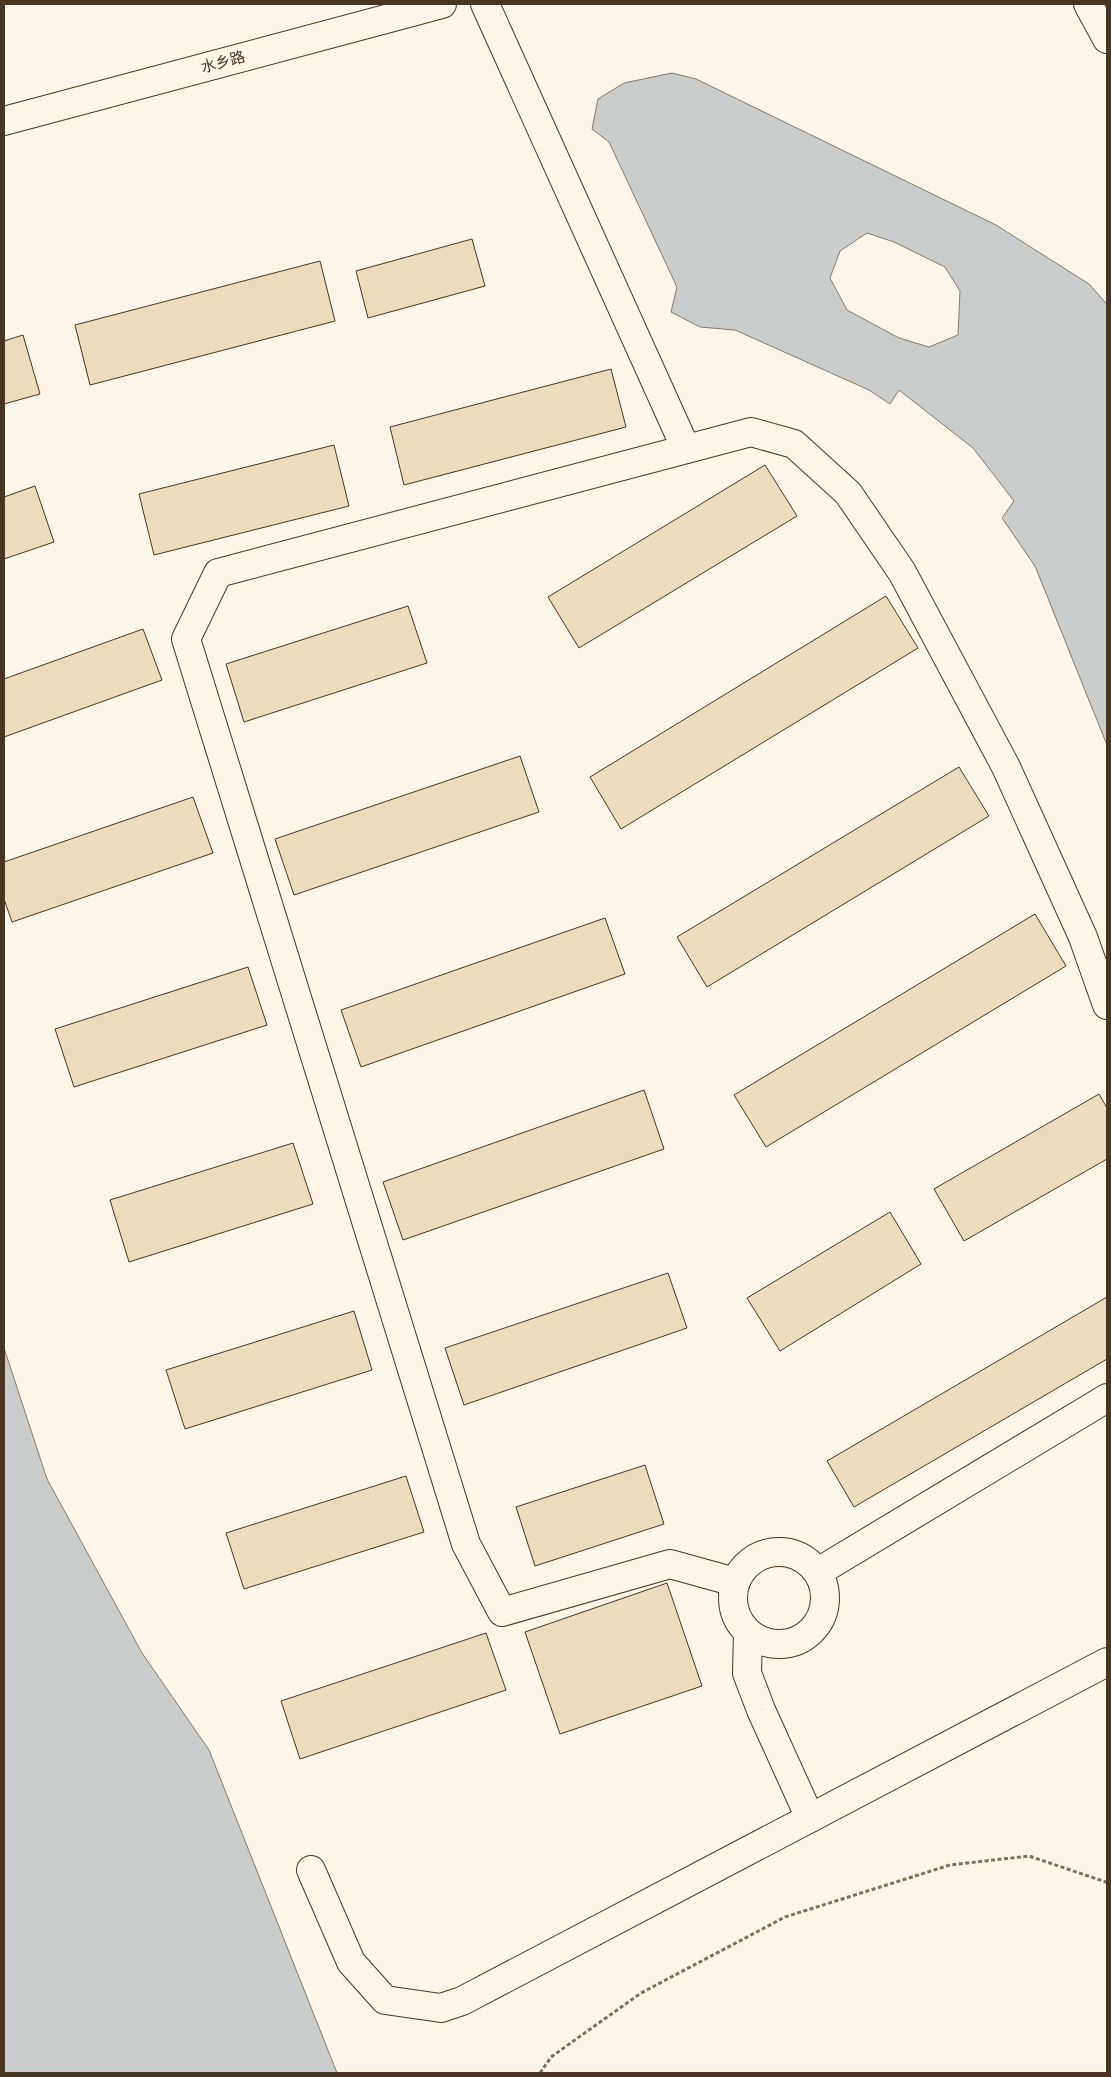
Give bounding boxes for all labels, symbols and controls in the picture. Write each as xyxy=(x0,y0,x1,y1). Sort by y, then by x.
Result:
street label: 水乡路 xyxy=(199,47,247,77)

